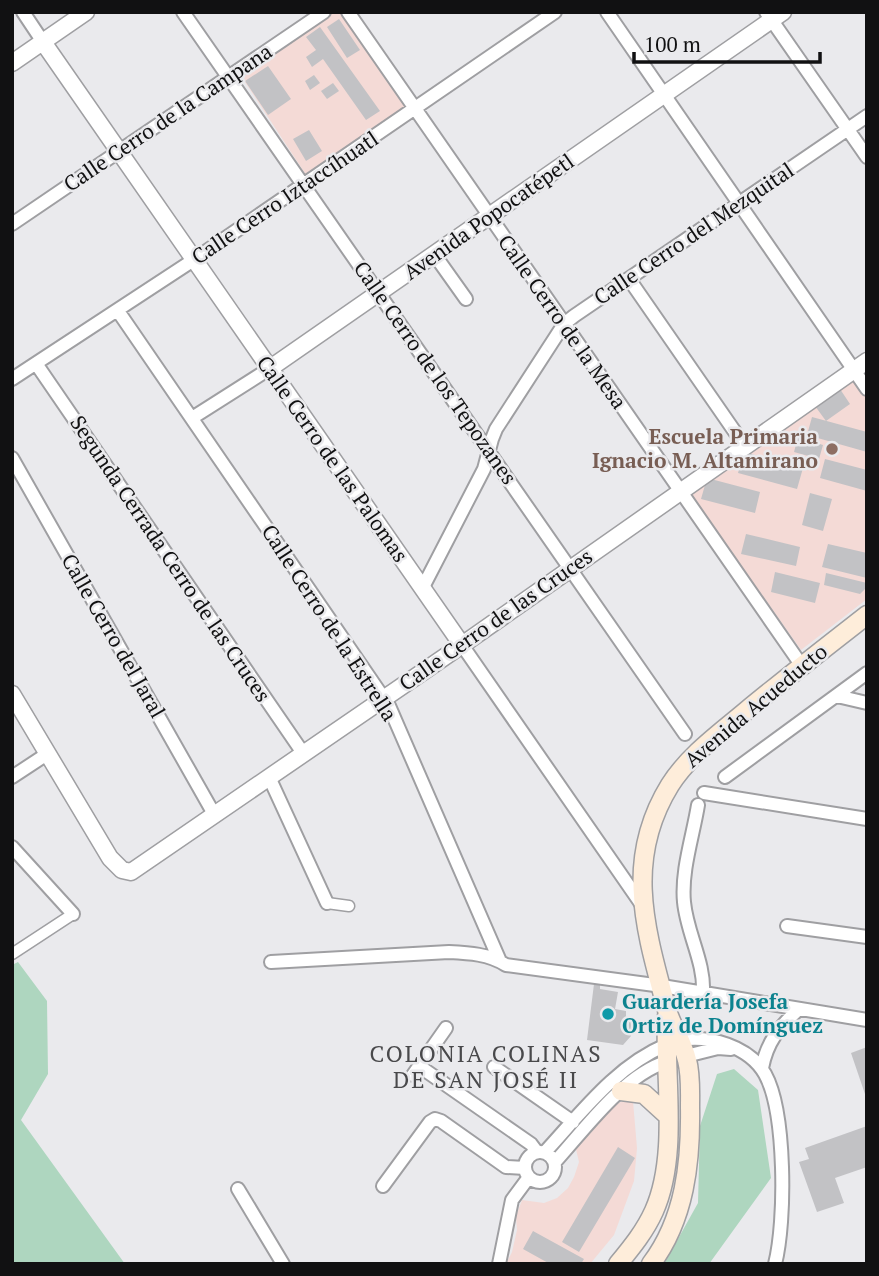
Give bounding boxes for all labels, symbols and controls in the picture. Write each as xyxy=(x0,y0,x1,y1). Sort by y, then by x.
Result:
scale bar xyxy=(634,21,820,65)
text: 100 m xyxy=(644,30,701,58)
street label: Calle Cerro de la Campana xyxy=(58,37,278,198)
street label: Calle Cerro Iztaccíhuatl xyxy=(186,124,383,270)
street label: Avenida Popocatépetl xyxy=(398,147,579,286)
street label: Calle Cerro del Mezquital xyxy=(588,156,799,311)
street label: Calle Cerro de la Mesa xyxy=(492,229,634,414)
street label: Calle Cerro de los Tepozanes xyxy=(348,255,524,490)
street label: Calle Cerro de las Palomas xyxy=(251,350,415,567)
street label: Segunda Cerrada Cerro de las Cruces xyxy=(64,410,278,707)
place label: Escuela Primaria Ignacio M. Altamirano xyxy=(592,422,818,474)
marker: Escuela Primaria Ignacio M. Altamirano xyxy=(824,441,840,457)
street label: Calle Cerro de la Estrella xyxy=(256,519,404,727)
street label: Calle Cerro de las Cruces xyxy=(393,542,598,697)
street label: Calle Cerro del Jaral xyxy=(55,548,172,723)
street label: Avenida Acueducto xyxy=(678,637,833,773)
place label: Guardería Josefa Ortiz de Domínguez xyxy=(622,987,823,1039)
marker: Guardería Josefa Ortiz de Domínguez xyxy=(600,1006,616,1022)
district label: COLONIA COLINAS DE SAN JOSÉ II xyxy=(369,1038,603,1095)

